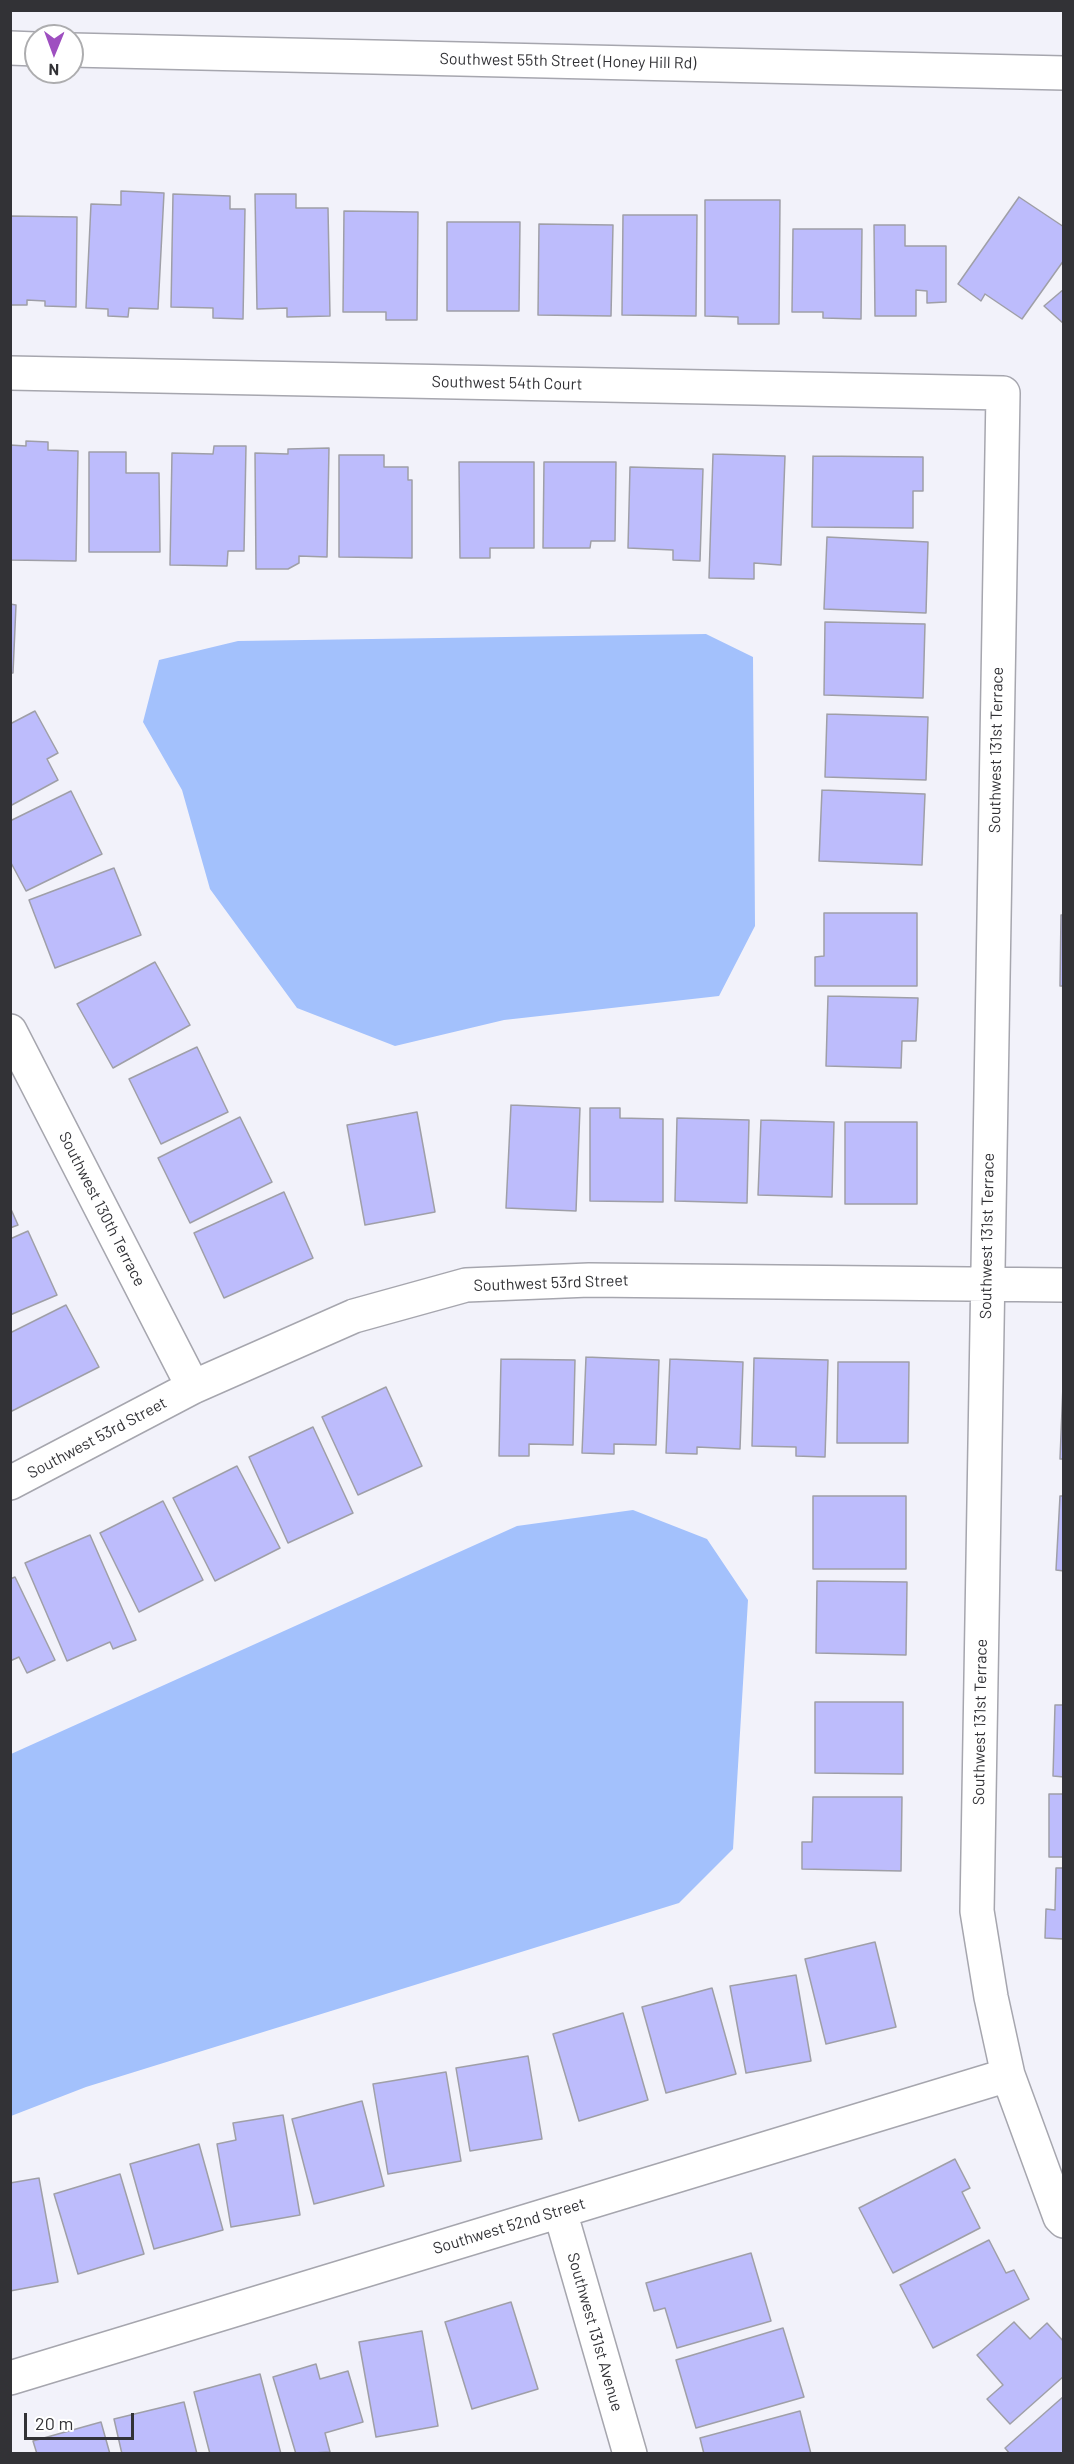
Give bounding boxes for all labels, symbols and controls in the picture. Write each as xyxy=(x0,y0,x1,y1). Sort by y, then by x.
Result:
north arrow xyxy=(24,24,84,84)
street label: Southwest 55th Street (Honey Hill Rd) xyxy=(439,49,697,73)
text: N xyxy=(48,61,59,80)
street label: Southwest 54th Court xyxy=(431,372,583,394)
street label: Southwest 131st Terrace xyxy=(985,667,1007,833)
street label: Southwest 130th Terrace xyxy=(55,1128,149,1290)
street label: Southwest 131st Terrace xyxy=(976,1153,998,1319)
street label: Southwest 53rd Street xyxy=(473,1271,629,1295)
street label: Southwest 53rd Street xyxy=(24,1393,170,1483)
street label: Southwest 131st Terrace xyxy=(969,1639,991,1805)
street label: Southwest 52nd Street xyxy=(431,2194,587,2258)
street label: Southwest 131st Avenue xyxy=(563,2250,627,2414)
scale bar xyxy=(27,2401,136,2439)
text: 20 m xyxy=(35,2412,73,2434)

